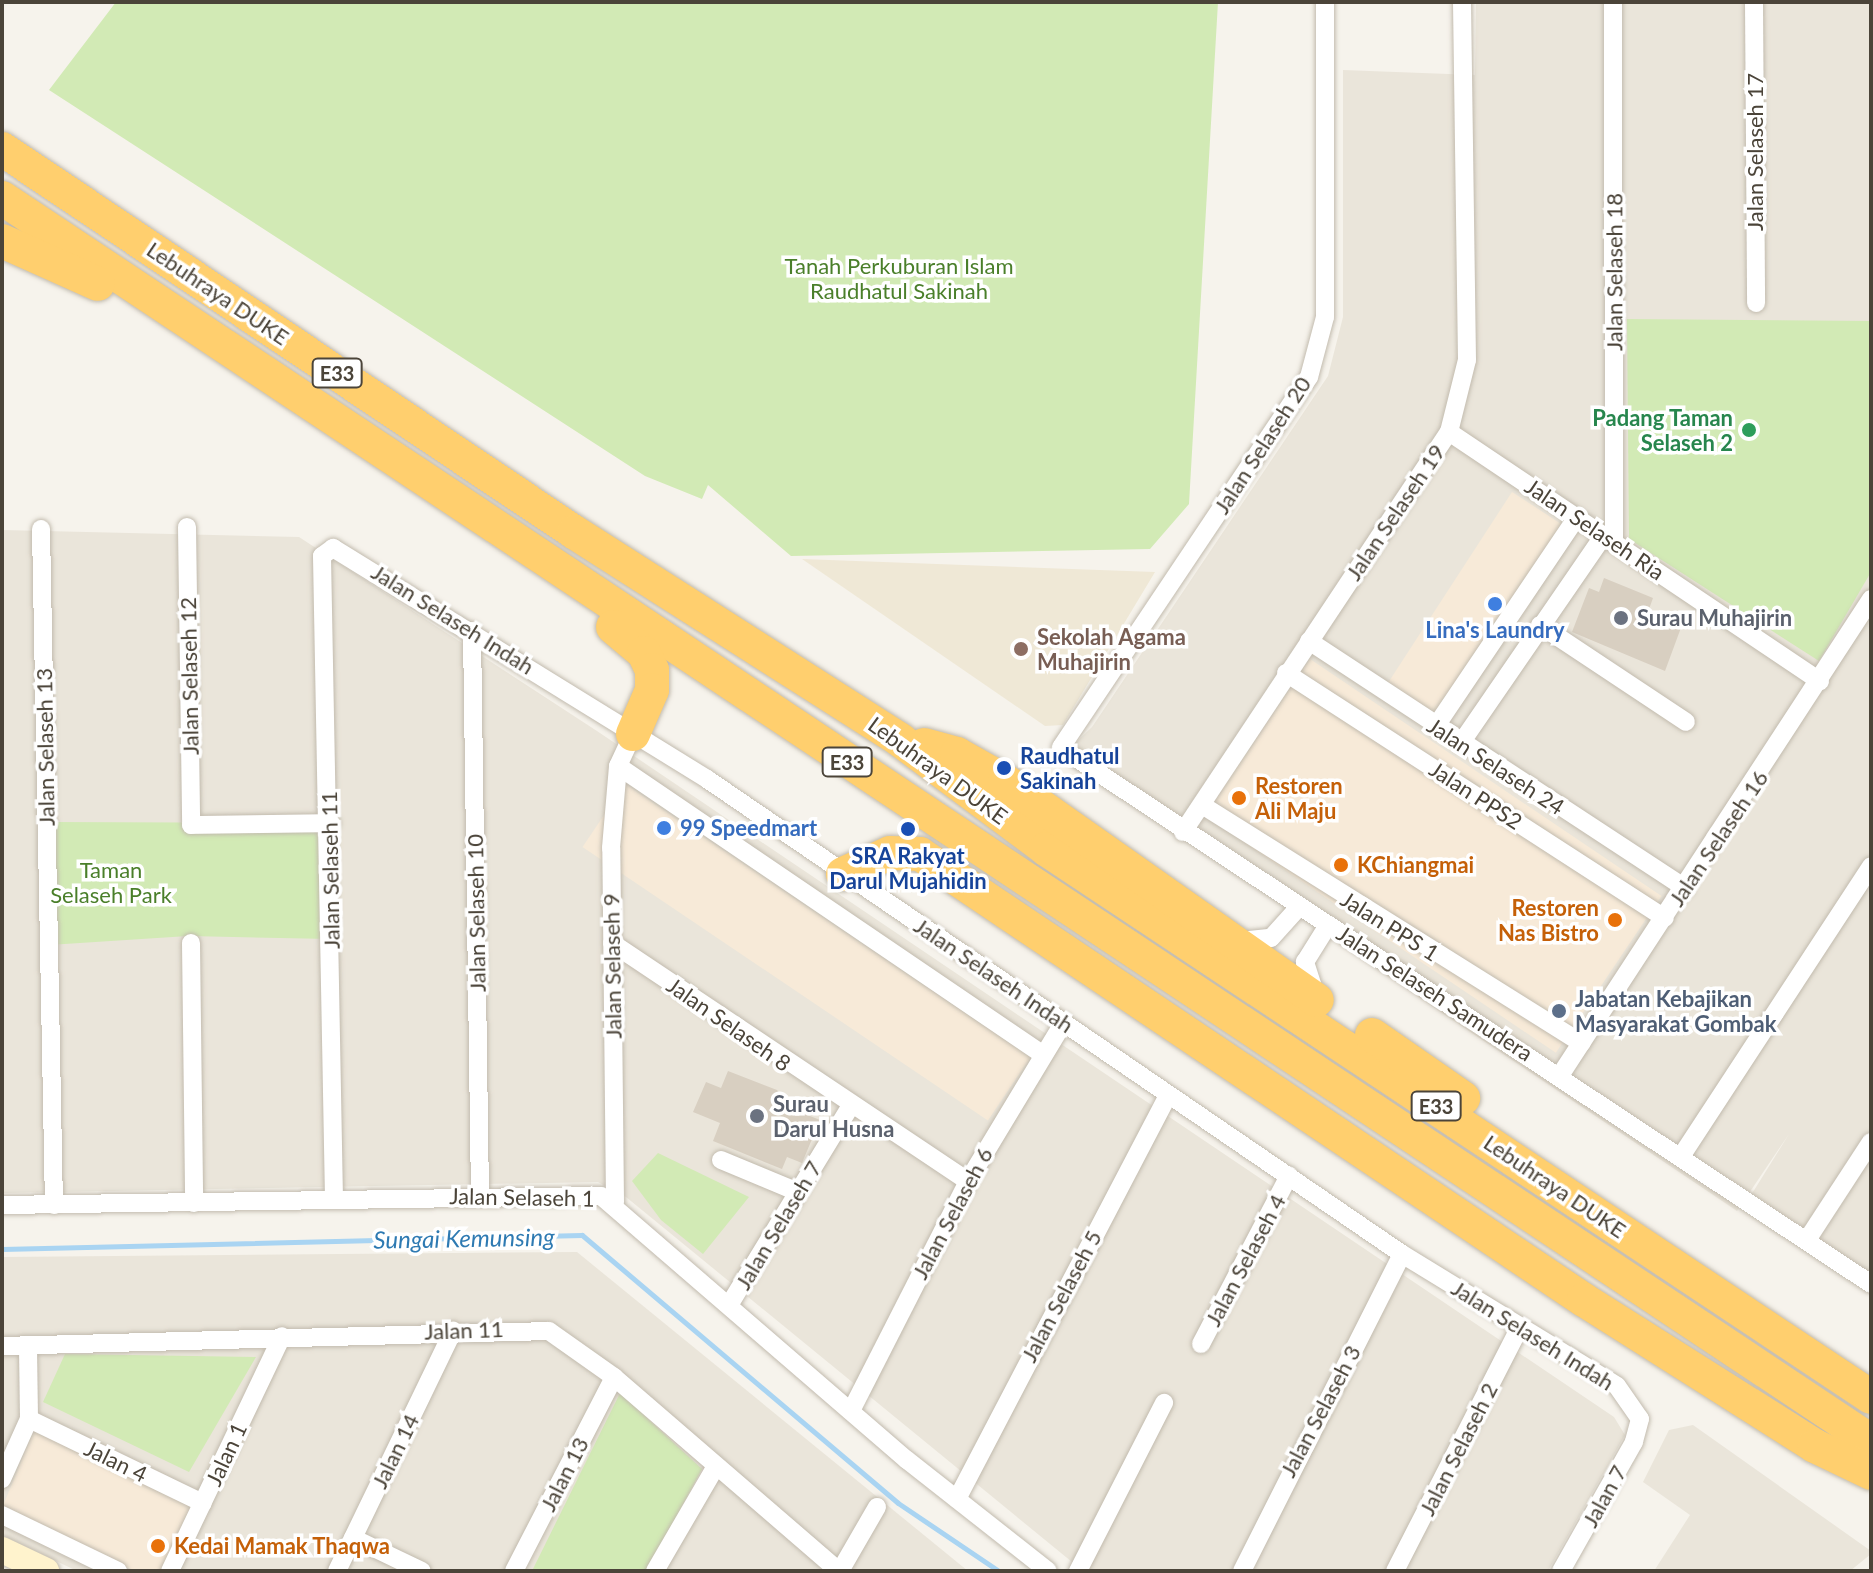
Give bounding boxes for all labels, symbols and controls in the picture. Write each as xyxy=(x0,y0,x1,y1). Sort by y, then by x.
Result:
street label: Jalan Selaseh 17 xyxy=(1742,73,1768,231)
street label: Jalan Selaseh 18 xyxy=(1601,193,1627,351)
street label: Lebuhraya DUKE xyxy=(142,236,294,350)
park label: Tanah Perkuburan Islam Raudhatul Sakinah xyxy=(784,252,1014,304)
road number: E33 xyxy=(311,357,363,389)
street label: Jalan Selaseh 20 xyxy=(1208,372,1316,518)
place label: Padang Taman Selaseh 2 xyxy=(1592,404,1733,456)
marker: Padang Taman Selaseh 2 xyxy=(1740,421,1758,439)
street label: Jalan Selaseh 19 xyxy=(1340,439,1450,585)
street label: Jalan Selaseh Ria xyxy=(1520,473,1670,585)
street label: Jalan Selaseh Indah xyxy=(367,558,539,680)
marker: Lina's Laundry xyxy=(1486,595,1504,613)
street label: Jalan Selaseh 12 xyxy=(174,597,204,755)
place label: Surau Muhajirin xyxy=(1637,605,1792,631)
marker: Surau Muhajirin xyxy=(1612,609,1630,627)
place label: Lina's Laundry xyxy=(1425,617,1565,643)
place label: Sekolah Agama Muhajirin xyxy=(1037,623,1187,674)
marker: Sekolah Agama Muhajirin xyxy=(1012,640,1030,658)
street label: Jalan Selaseh 13 xyxy=(30,668,60,826)
street label: Lebuhraya DUKE xyxy=(863,711,1013,829)
street label: Jalan Selaseh 24 xyxy=(1423,712,1569,820)
place label: Raudhatul Sakinah xyxy=(1020,742,1120,794)
road number: E33 xyxy=(821,746,873,778)
street label: Jalan PPS2 xyxy=(1425,755,1527,835)
marker: Raudhatul Sakinah xyxy=(995,759,1013,777)
street label: Jalan Selaseh 16 xyxy=(1663,765,1773,911)
place label: Restoren Ali Maju xyxy=(1255,772,1343,824)
marker: Restoren Ali Maju xyxy=(1230,789,1248,807)
street label: Jalan Selaseh 11 xyxy=(315,791,345,949)
place label: 99 Speedmart xyxy=(680,815,817,841)
marker: 99 Speedmart xyxy=(655,819,673,837)
marker: SRA Rakyat Darul Mujahidin xyxy=(899,820,917,838)
street label: Jalan Selaseh 10 xyxy=(461,834,491,992)
place label: SRA Rakyat Darul Mujahidin xyxy=(829,842,987,894)
place label: KChiangmai xyxy=(1357,852,1474,878)
park label: Taman Selaseh Park xyxy=(50,856,172,908)
marker: KChiangmai xyxy=(1332,856,1350,874)
street label: Jalan PPS 1 xyxy=(1336,886,1444,966)
street label: Jalan Selaseh 9 xyxy=(598,893,626,1039)
place label: Restoren Nas Bistro xyxy=(1498,894,1599,946)
marker: Restoren Nas Bistro xyxy=(1606,911,1624,929)
street label: Jalan Selaseh Indah xyxy=(909,912,1079,1038)
street label: Jalan Selaseh Samudera xyxy=(1332,920,1538,1066)
street label: Jalan Selaseh 8 xyxy=(662,972,796,1076)
place label: Jabatan Kebajikan Masyarakat Gombak xyxy=(1575,985,1776,1036)
marker: Jabatan Kebajikan Masyarakat Gombak xyxy=(1550,1002,1568,1020)
place label: Surau Darul Husna xyxy=(773,1090,894,1142)
road number: E33 xyxy=(1410,1090,1462,1122)
marker: Surau Darul Husna xyxy=(748,1107,766,1125)
street label: Lebuhraya DUKE xyxy=(1479,1129,1631,1243)
street label: Jalan Selaseh 6 xyxy=(906,1143,998,1283)
street label: Jalan Selaseh 7 xyxy=(729,1156,827,1294)
street label: Jalan Selaseh 1 xyxy=(449,1183,595,1211)
street label: Jalan Selaseh 4 xyxy=(1199,1190,1291,1330)
water label: Sungai Kemunsing xyxy=(373,1222,555,1254)
street label: Jalan Selaseh 5 xyxy=(1015,1226,1107,1366)
street label: Jalan Selaseh Indah xyxy=(1447,1274,1619,1396)
street label: Jalan 11 xyxy=(424,1315,504,1345)
street label: Jalan Selaseh 3 xyxy=(1274,1341,1366,1481)
street label: Jalan Selaseh 2 xyxy=(1413,1378,1503,1520)
street label: Jalan 14 xyxy=(366,1410,424,1492)
street label: Jalan 1 xyxy=(200,1418,252,1490)
street label: Jalan 13 xyxy=(534,1433,594,1515)
street label: Jalan 4 xyxy=(80,1435,152,1487)
street label: Jalan 7 xyxy=(1576,1460,1632,1532)
place label: Kedai Mamak Thaqwa xyxy=(174,1533,391,1559)
marker: Kedai Mamak Thaqwa xyxy=(149,1537,167,1555)

